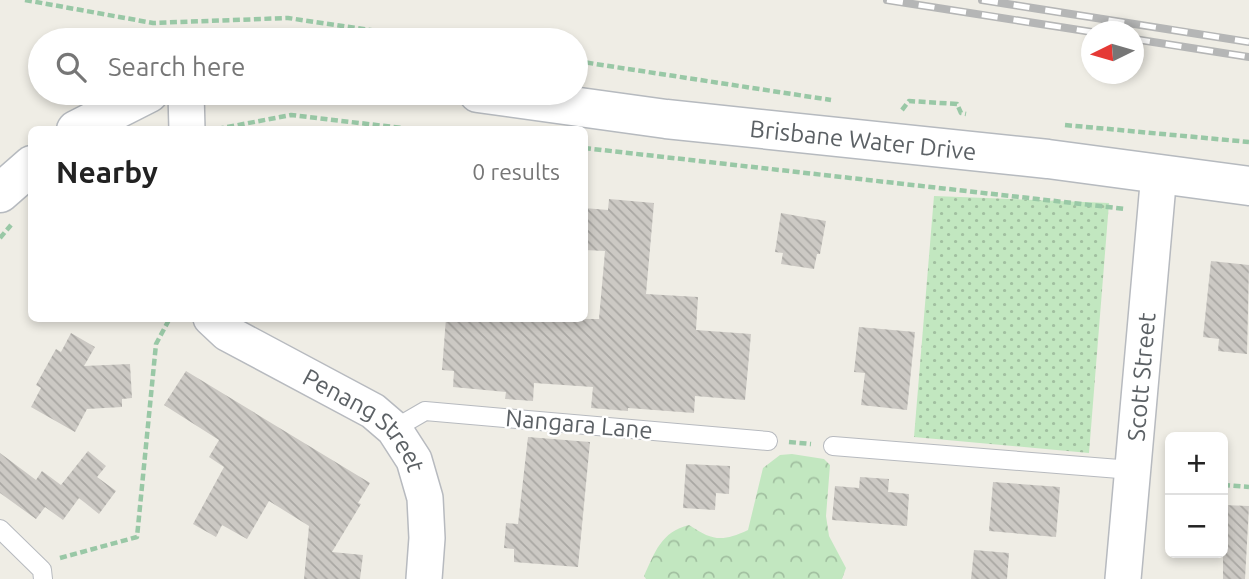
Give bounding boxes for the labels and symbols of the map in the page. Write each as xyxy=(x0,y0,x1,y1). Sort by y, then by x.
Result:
north arrow xyxy=(1081,21,1144,84)
street label: Brisbane Water Drive xyxy=(749,114,978,165)
street label: Scott Street xyxy=(1122,311,1160,442)
street label: Penang Street xyxy=(299,363,430,475)
street label: Nangara Lane xyxy=(504,404,654,444)

